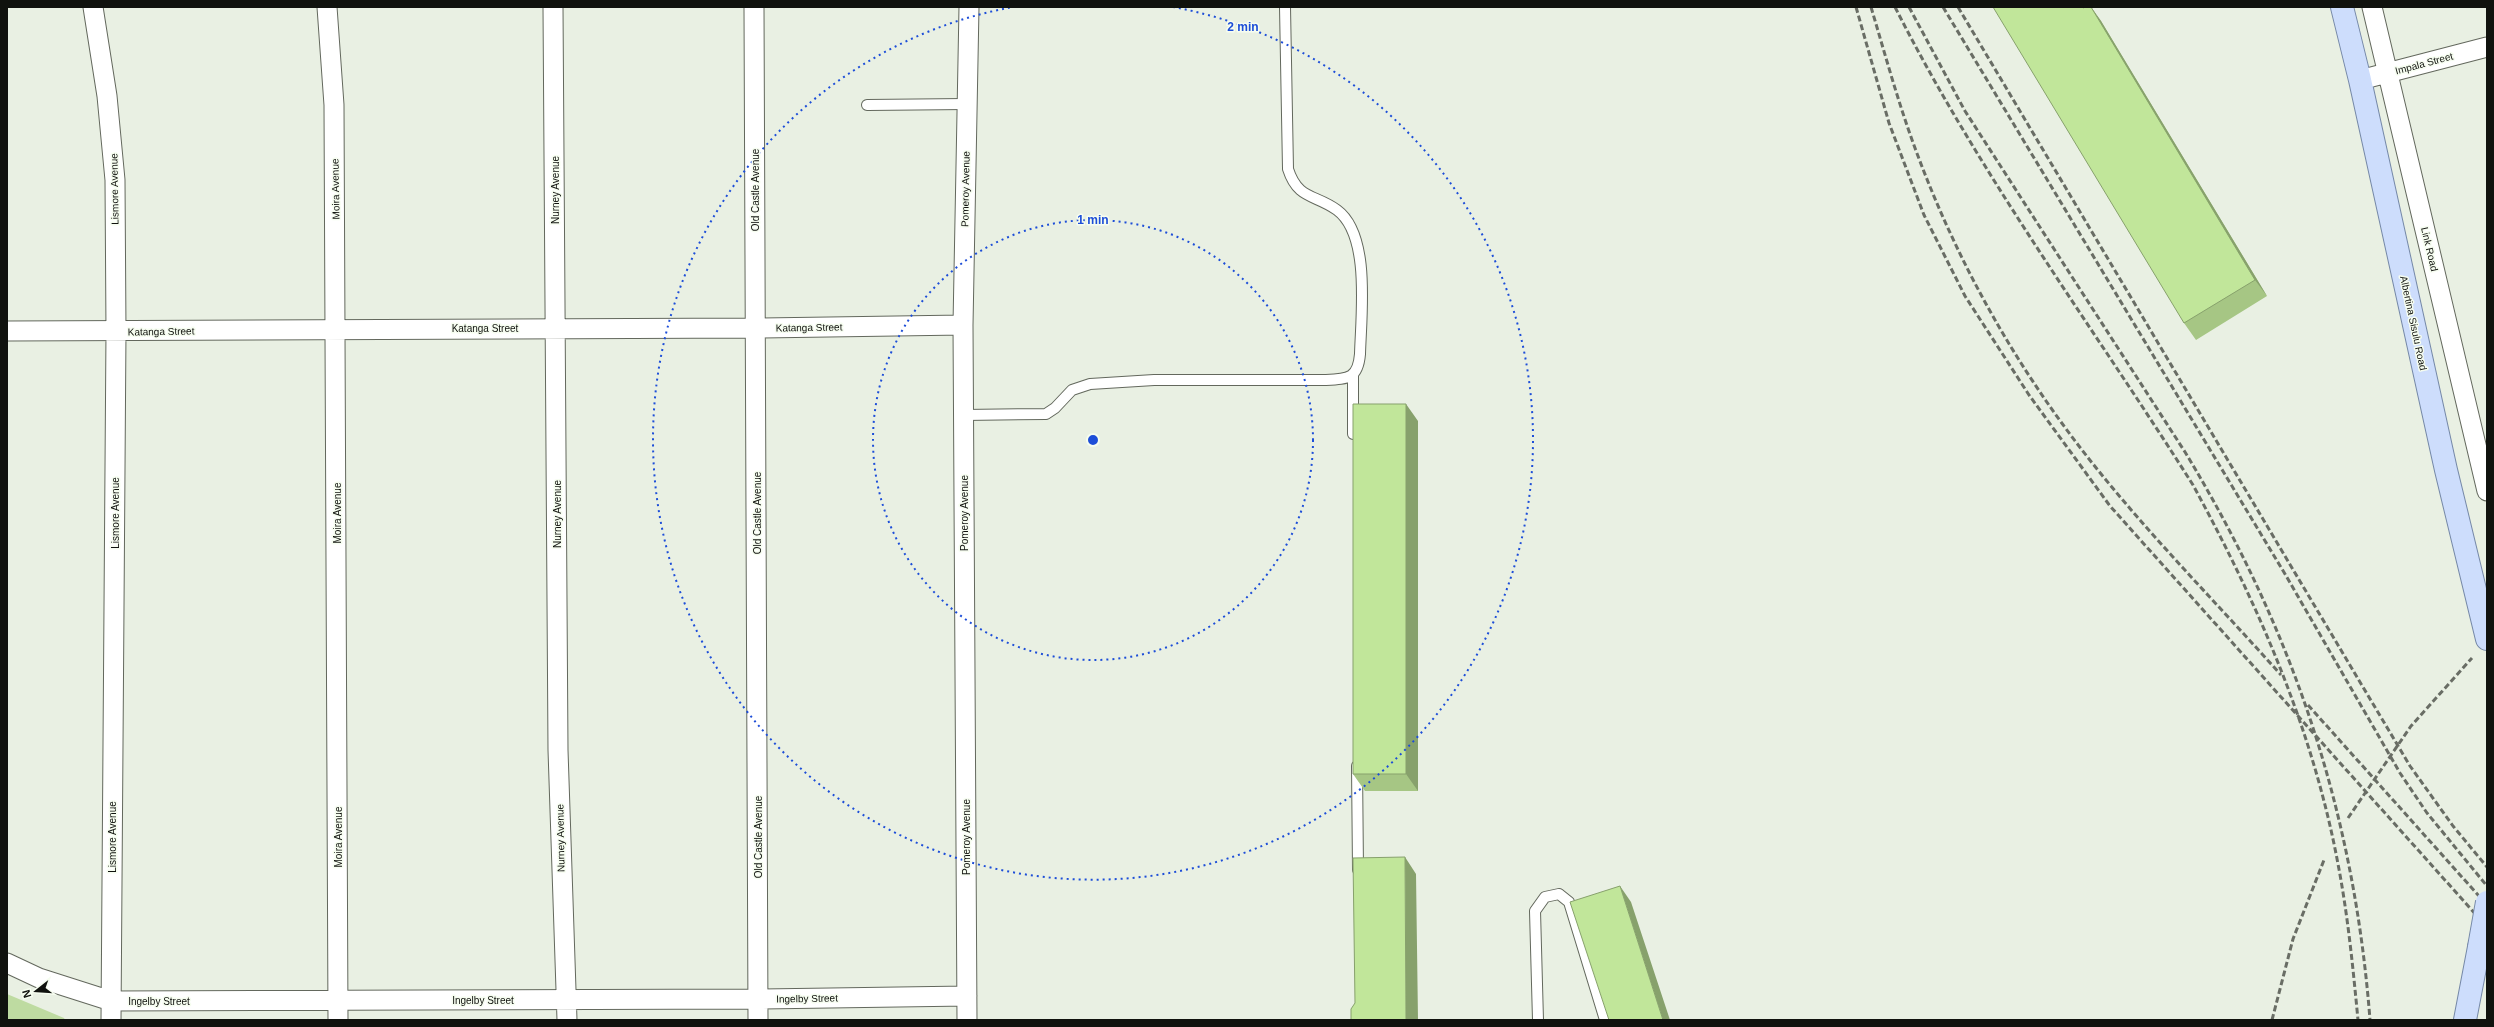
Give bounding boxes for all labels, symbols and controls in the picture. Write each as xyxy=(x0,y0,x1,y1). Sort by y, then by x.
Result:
text: 2 min xyxy=(1227,20,1259,34)
street label: Impala Street xyxy=(2394,50,2454,76)
street label: Old Castle Avenue xyxy=(750,148,761,231)
street label: Pomeroy Avenue xyxy=(959,150,972,227)
street label: Lismore Avenue xyxy=(108,153,121,225)
street label: Nurney Avenue xyxy=(550,155,561,224)
street label: Moira Avenue xyxy=(329,158,342,220)
text: 1 min xyxy=(1077,213,1109,227)
street label: Link Road xyxy=(2419,226,2440,272)
street label: Albertina Sisulu Road xyxy=(2398,275,2429,371)
street label: Katanga Street xyxy=(776,321,843,334)
street label: Katanga Street xyxy=(452,323,519,334)
street label: Katanga Street xyxy=(128,325,195,338)
centre of rings xyxy=(1086,433,1100,447)
street label: Old Castle Avenue xyxy=(752,471,763,554)
street label: Pomeroy Avenue xyxy=(959,475,970,551)
street label: Lismore Avenue xyxy=(110,477,121,549)
street label: Nurney Avenue xyxy=(552,479,563,548)
street label: Moira Avenue xyxy=(332,482,343,543)
street label: Old Castle Avenue xyxy=(753,795,764,878)
street label: Pomeroy Avenue xyxy=(961,799,972,875)
street label: Lismore Avenue xyxy=(107,801,118,873)
street label: Nurney Avenue xyxy=(554,803,567,872)
street label: Moira Avenue xyxy=(333,806,344,867)
north arrow xyxy=(16,971,56,1011)
text: N xyxy=(20,988,33,999)
street label: Ingelby Street xyxy=(776,992,838,1005)
street label: Ingelby Street xyxy=(452,995,514,1006)
street label: Ingelby Street xyxy=(128,996,190,1007)

